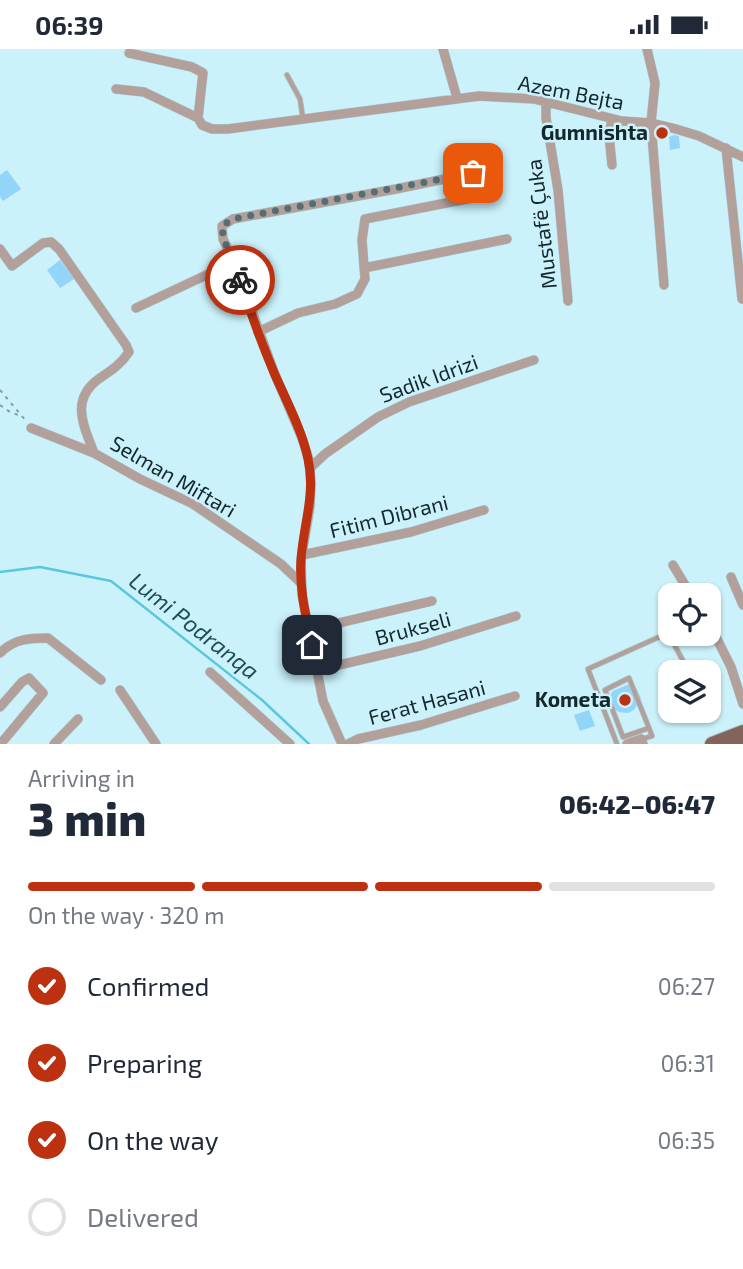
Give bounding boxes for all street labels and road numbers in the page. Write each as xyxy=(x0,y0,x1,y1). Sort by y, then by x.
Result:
street label: Azem Bejta xyxy=(516,69,626,115)
street label: Mustafë Çuka xyxy=(520,158,563,290)
street label: Sadik Idrizi xyxy=(376,348,481,407)
street label: Selman Miftari xyxy=(106,430,241,522)
street label: Fitim Dibrani xyxy=(327,489,451,542)
street label: Brukseli xyxy=(372,605,453,650)
street label: Ferat Hasani xyxy=(365,674,488,729)

